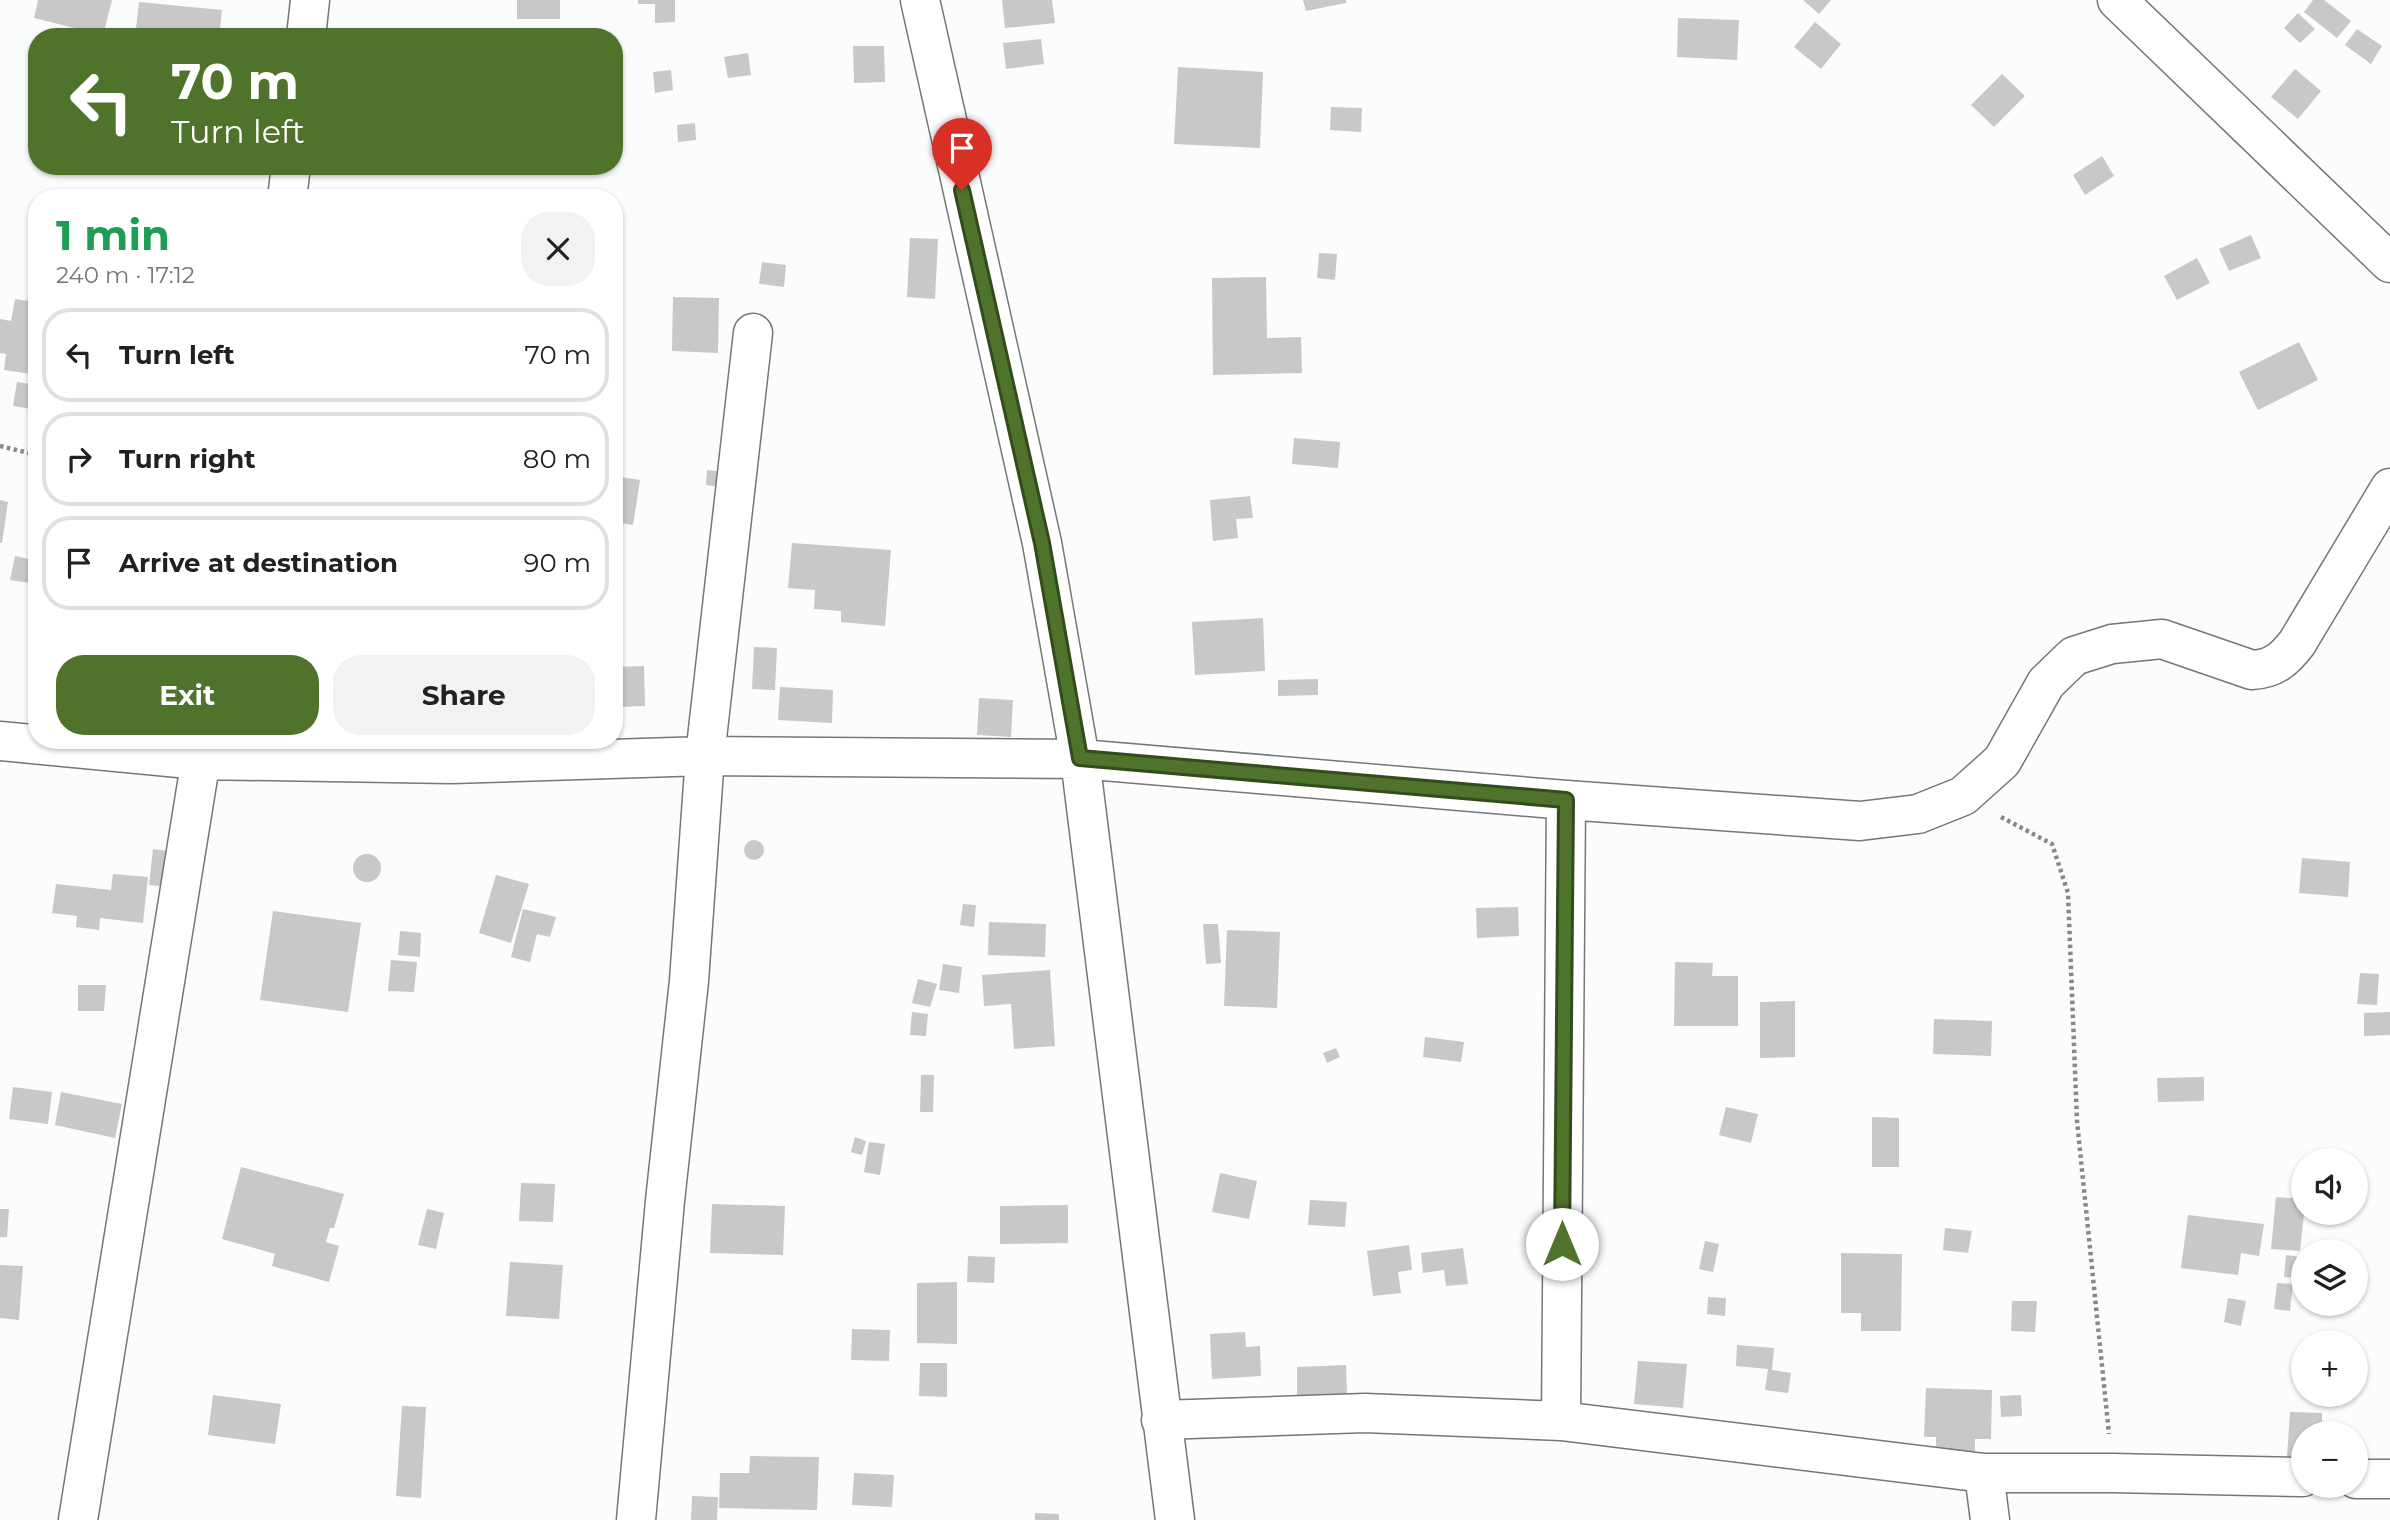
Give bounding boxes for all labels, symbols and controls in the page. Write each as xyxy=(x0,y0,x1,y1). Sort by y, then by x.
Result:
text: 70 m xyxy=(171,52,299,111)
icon: left xyxy=(56,56,147,147)
text: Turn left xyxy=(171,112,305,151)
pin xyxy=(932,118,992,190)
icon: arrive xyxy=(943,129,981,167)
text: 1 min xyxy=(56,209,170,261)
button: close xyxy=(521,212,595,286)
text: 240 m · 17:12 xyxy=(56,261,195,289)
icon: left xyxy=(60,336,98,374)
text: Turn left xyxy=(119,339,235,371)
text: 70 m xyxy=(525,339,591,371)
icon: right xyxy=(60,440,98,478)
text: Turn right xyxy=(119,443,255,475)
text: 80 m xyxy=(523,443,591,475)
icon: arrive xyxy=(60,544,98,582)
text: Arrive at destination xyxy=(119,547,398,579)
text: 90 m xyxy=(524,547,591,579)
button: Exit xyxy=(56,655,319,735)
button: Share xyxy=(333,655,595,735)
map controls xyxy=(2291,1148,2368,1498)
button: sound xyxy=(2291,1148,2368,1225)
position arrow xyxy=(1525,1207,1599,1281)
button: layers xyxy=(2291,1239,2368,1316)
button: + xyxy=(2291,1330,2368,1407)
button: − xyxy=(2291,1421,2368,1498)

